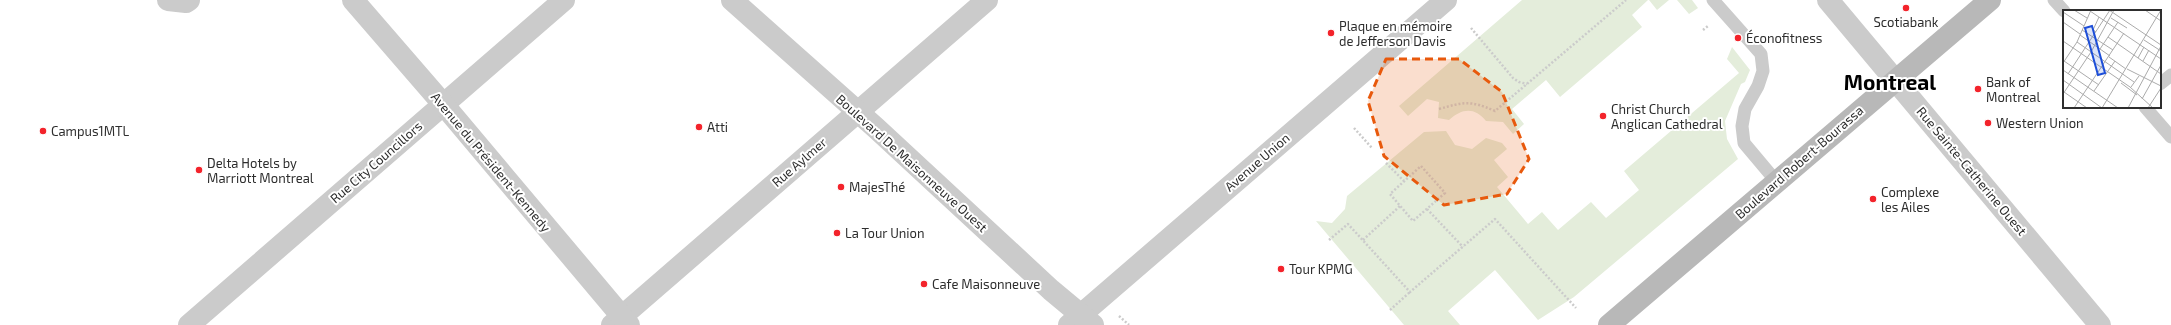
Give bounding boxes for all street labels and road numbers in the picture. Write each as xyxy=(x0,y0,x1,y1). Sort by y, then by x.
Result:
street label: Avenue du Président-Kennedy xyxy=(428,89,554,235)
street label: Boulevard De Maisonneuve Ouest xyxy=(833,91,991,235)
street label: Boulevard Robert-Bourassa xyxy=(1732,102,1866,222)
street label: Rue Sainte-Catherine Ouest xyxy=(1914,103,2030,239)
street label: Rue City Councillors xyxy=(327,118,425,206)
street label: Avenue Union xyxy=(1221,129,1293,195)
street label: Rue Aylmer xyxy=(768,134,830,190)

